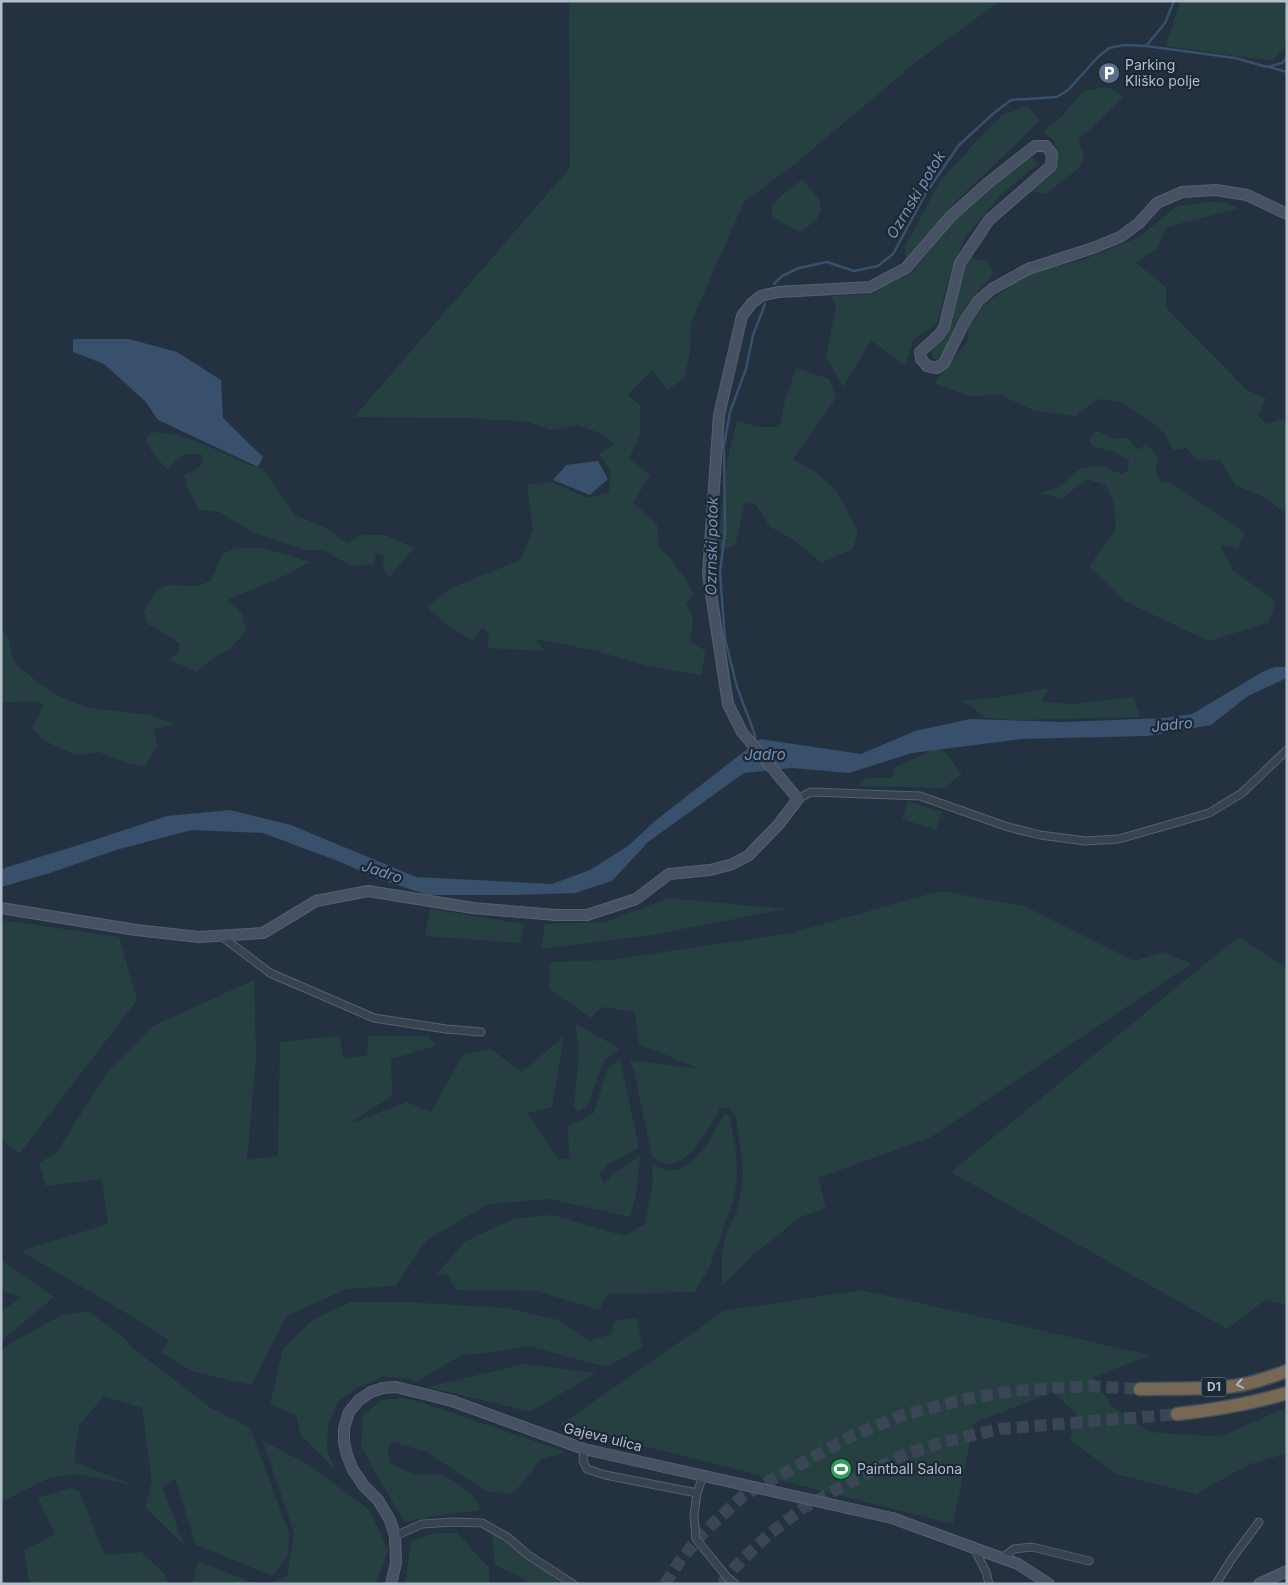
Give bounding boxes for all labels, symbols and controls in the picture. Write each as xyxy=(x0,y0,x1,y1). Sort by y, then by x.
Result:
place label: Parking Kliško polje xyxy=(1125,56,1200,89)
parking icon: Parking Kliško polje xyxy=(1097,61,1121,85)
water label: Ozrnski potok xyxy=(882,147,950,242)
water label: Ozrnski potok xyxy=(701,496,722,596)
water label: Jadro xyxy=(1150,713,1194,736)
water label: Jadro xyxy=(744,745,786,764)
water label: Jadro xyxy=(360,856,405,887)
road number: D1 xyxy=(1202,1378,1226,1396)
one-way arrow xyxy=(1235,1379,1244,1389)
street label: Gajeva ulica xyxy=(562,1419,644,1454)
sports icon: Paintball Salona xyxy=(829,1457,853,1481)
place label: Paintball Salona xyxy=(857,1460,962,1477)

